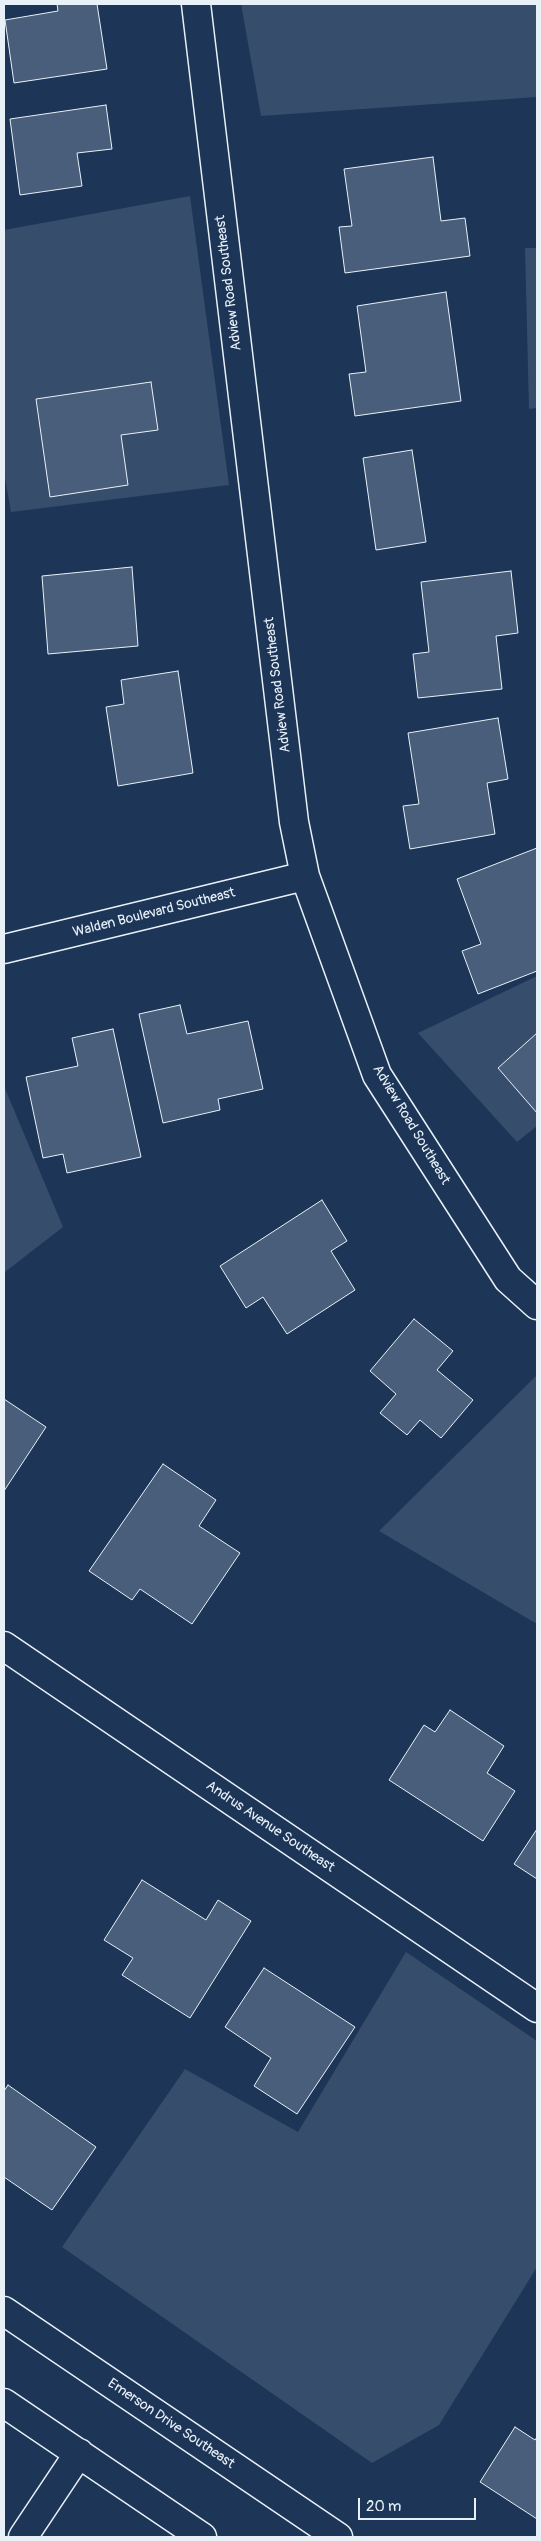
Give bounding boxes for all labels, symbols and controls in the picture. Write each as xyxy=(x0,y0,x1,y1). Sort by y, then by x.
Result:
street label: Adview Road Southeast xyxy=(212,214,246,352)
street label: Adview Road Southeast xyxy=(261,616,295,754)
street label: Walden Boulevard Southeast xyxy=(71,885,237,941)
street label: Adview Road Southeast xyxy=(369,1062,453,1188)
street label: Andrus Avenue Southeast xyxy=(202,1778,338,1876)
street label: Emerson Drive Southeast xyxy=(104,2375,238,2473)
scale bar xyxy=(361,2488,478,2520)
text: 20 m xyxy=(366,2497,401,2516)

